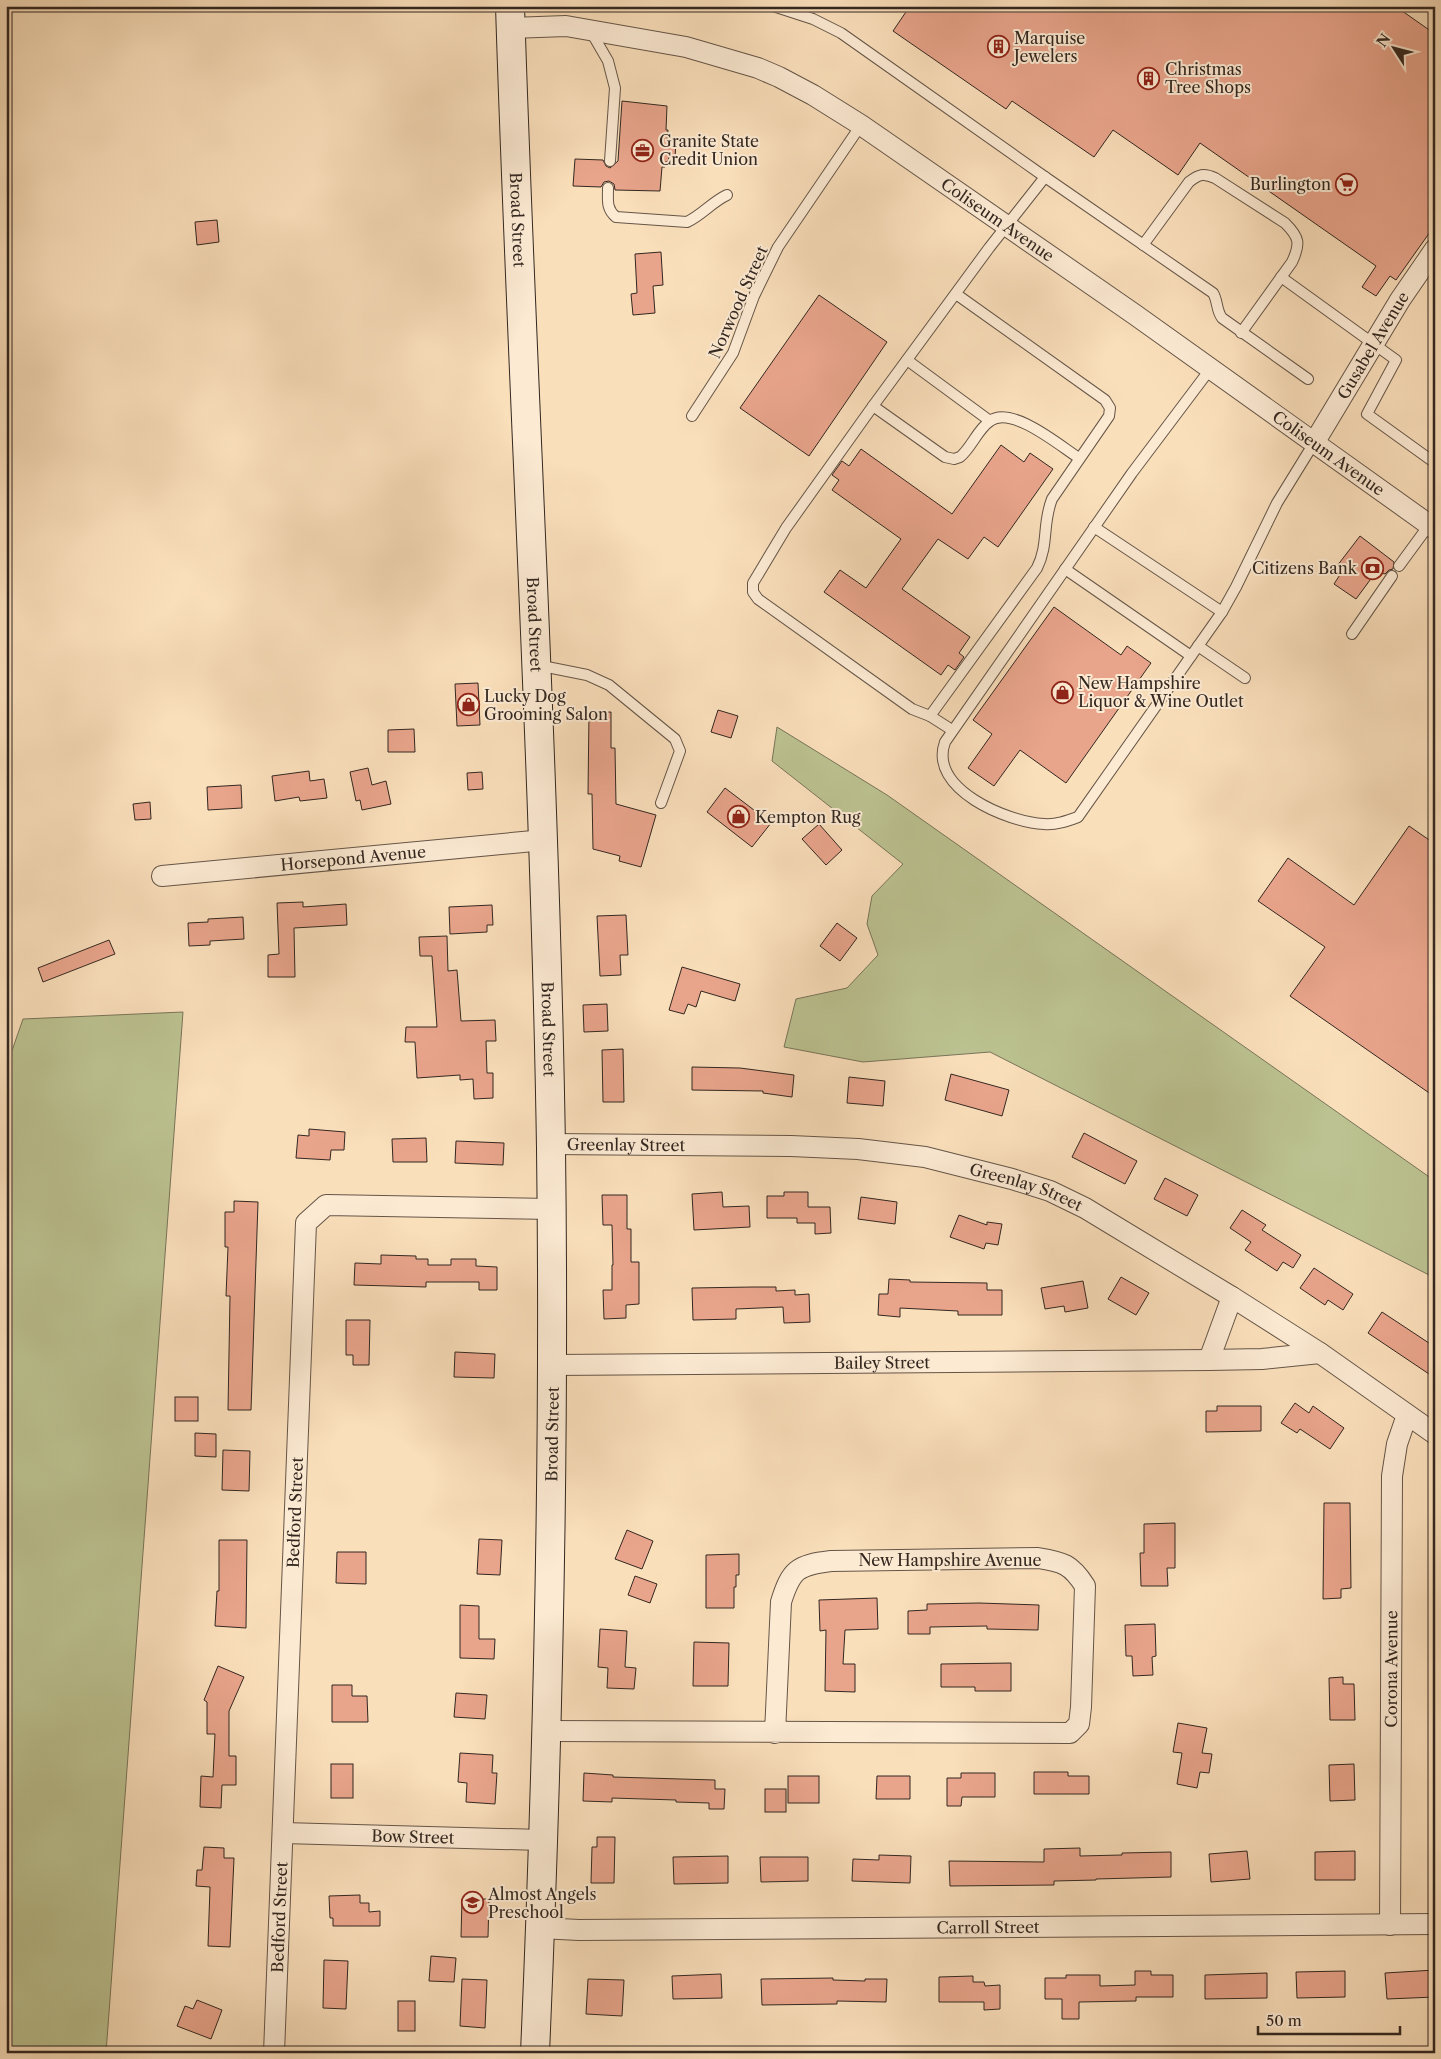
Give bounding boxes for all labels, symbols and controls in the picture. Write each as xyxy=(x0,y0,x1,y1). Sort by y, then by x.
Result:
north arrow xyxy=(1368,22,1418,72)
place label: Marquise Jewelers xyxy=(1011,28,1085,66)
text: N xyxy=(1373,30,1394,51)
building icon: Marquise Jewelers xyxy=(986,35,1010,59)
place label: Christmas Tree Shops xyxy=(1165,59,1251,97)
building icon: Christmas Tree Shops xyxy=(1137,66,1161,90)
place label: Granite State Credit Union xyxy=(659,131,759,169)
office icon: Granite State Credit Union xyxy=(631,138,655,162)
street label: Broad Street xyxy=(506,172,530,268)
supermarket icon: Burlington xyxy=(1335,172,1359,196)
street label: Coliseum Avenue xyxy=(937,174,1058,266)
place label: Burlington xyxy=(1250,174,1331,194)
street label: Norwood Street xyxy=(704,242,772,361)
street label: Gusabel Avenue xyxy=(1333,288,1413,403)
street label: Coliseum Avenue xyxy=(1269,406,1389,500)
bank icon: Citizens Bank xyxy=(1361,556,1385,580)
place label: Citizens Bank xyxy=(1252,558,1358,578)
street label: Broad Street xyxy=(523,576,547,673)
place label: New Hampshire Liquor & Wine Outlet xyxy=(1078,673,1244,711)
shop icon: New Hampshire Liquor & Wine Outlet xyxy=(1050,680,1074,704)
place label: Lucky Dog Grooming Salon xyxy=(484,686,608,724)
shop icon: Lucky Dog Grooming Salon xyxy=(456,693,480,717)
shop icon: Kempton Rug xyxy=(727,805,751,829)
place label: Kempton Rug xyxy=(755,807,861,827)
street label: Horsepond Avenue xyxy=(280,841,427,875)
street label: Broad Street xyxy=(537,981,560,1077)
street label: Greenlay Street xyxy=(567,1134,686,1155)
street label: Greenlay Street xyxy=(967,1159,1086,1215)
street label: Bailey Street xyxy=(834,1352,930,1373)
street label: Broad Street xyxy=(541,1386,563,1482)
street label: Bedford Street xyxy=(283,1456,307,1568)
street label: New Hampshire Avenue xyxy=(858,1550,1042,1570)
street label: Corona Avenue xyxy=(1381,1610,1401,1728)
street label: Bow Street xyxy=(371,1825,455,1848)
street label: Bedford Street xyxy=(267,1861,291,1973)
place label: Almost Angels Preschool xyxy=(487,1884,596,1922)
school or university icon: Almost Angels Preschool xyxy=(460,1891,484,1915)
street label: Carroll Street xyxy=(936,1917,1040,1937)
scale bar xyxy=(1258,2004,1401,2036)
text: 50 m xyxy=(1266,2011,1302,2030)

